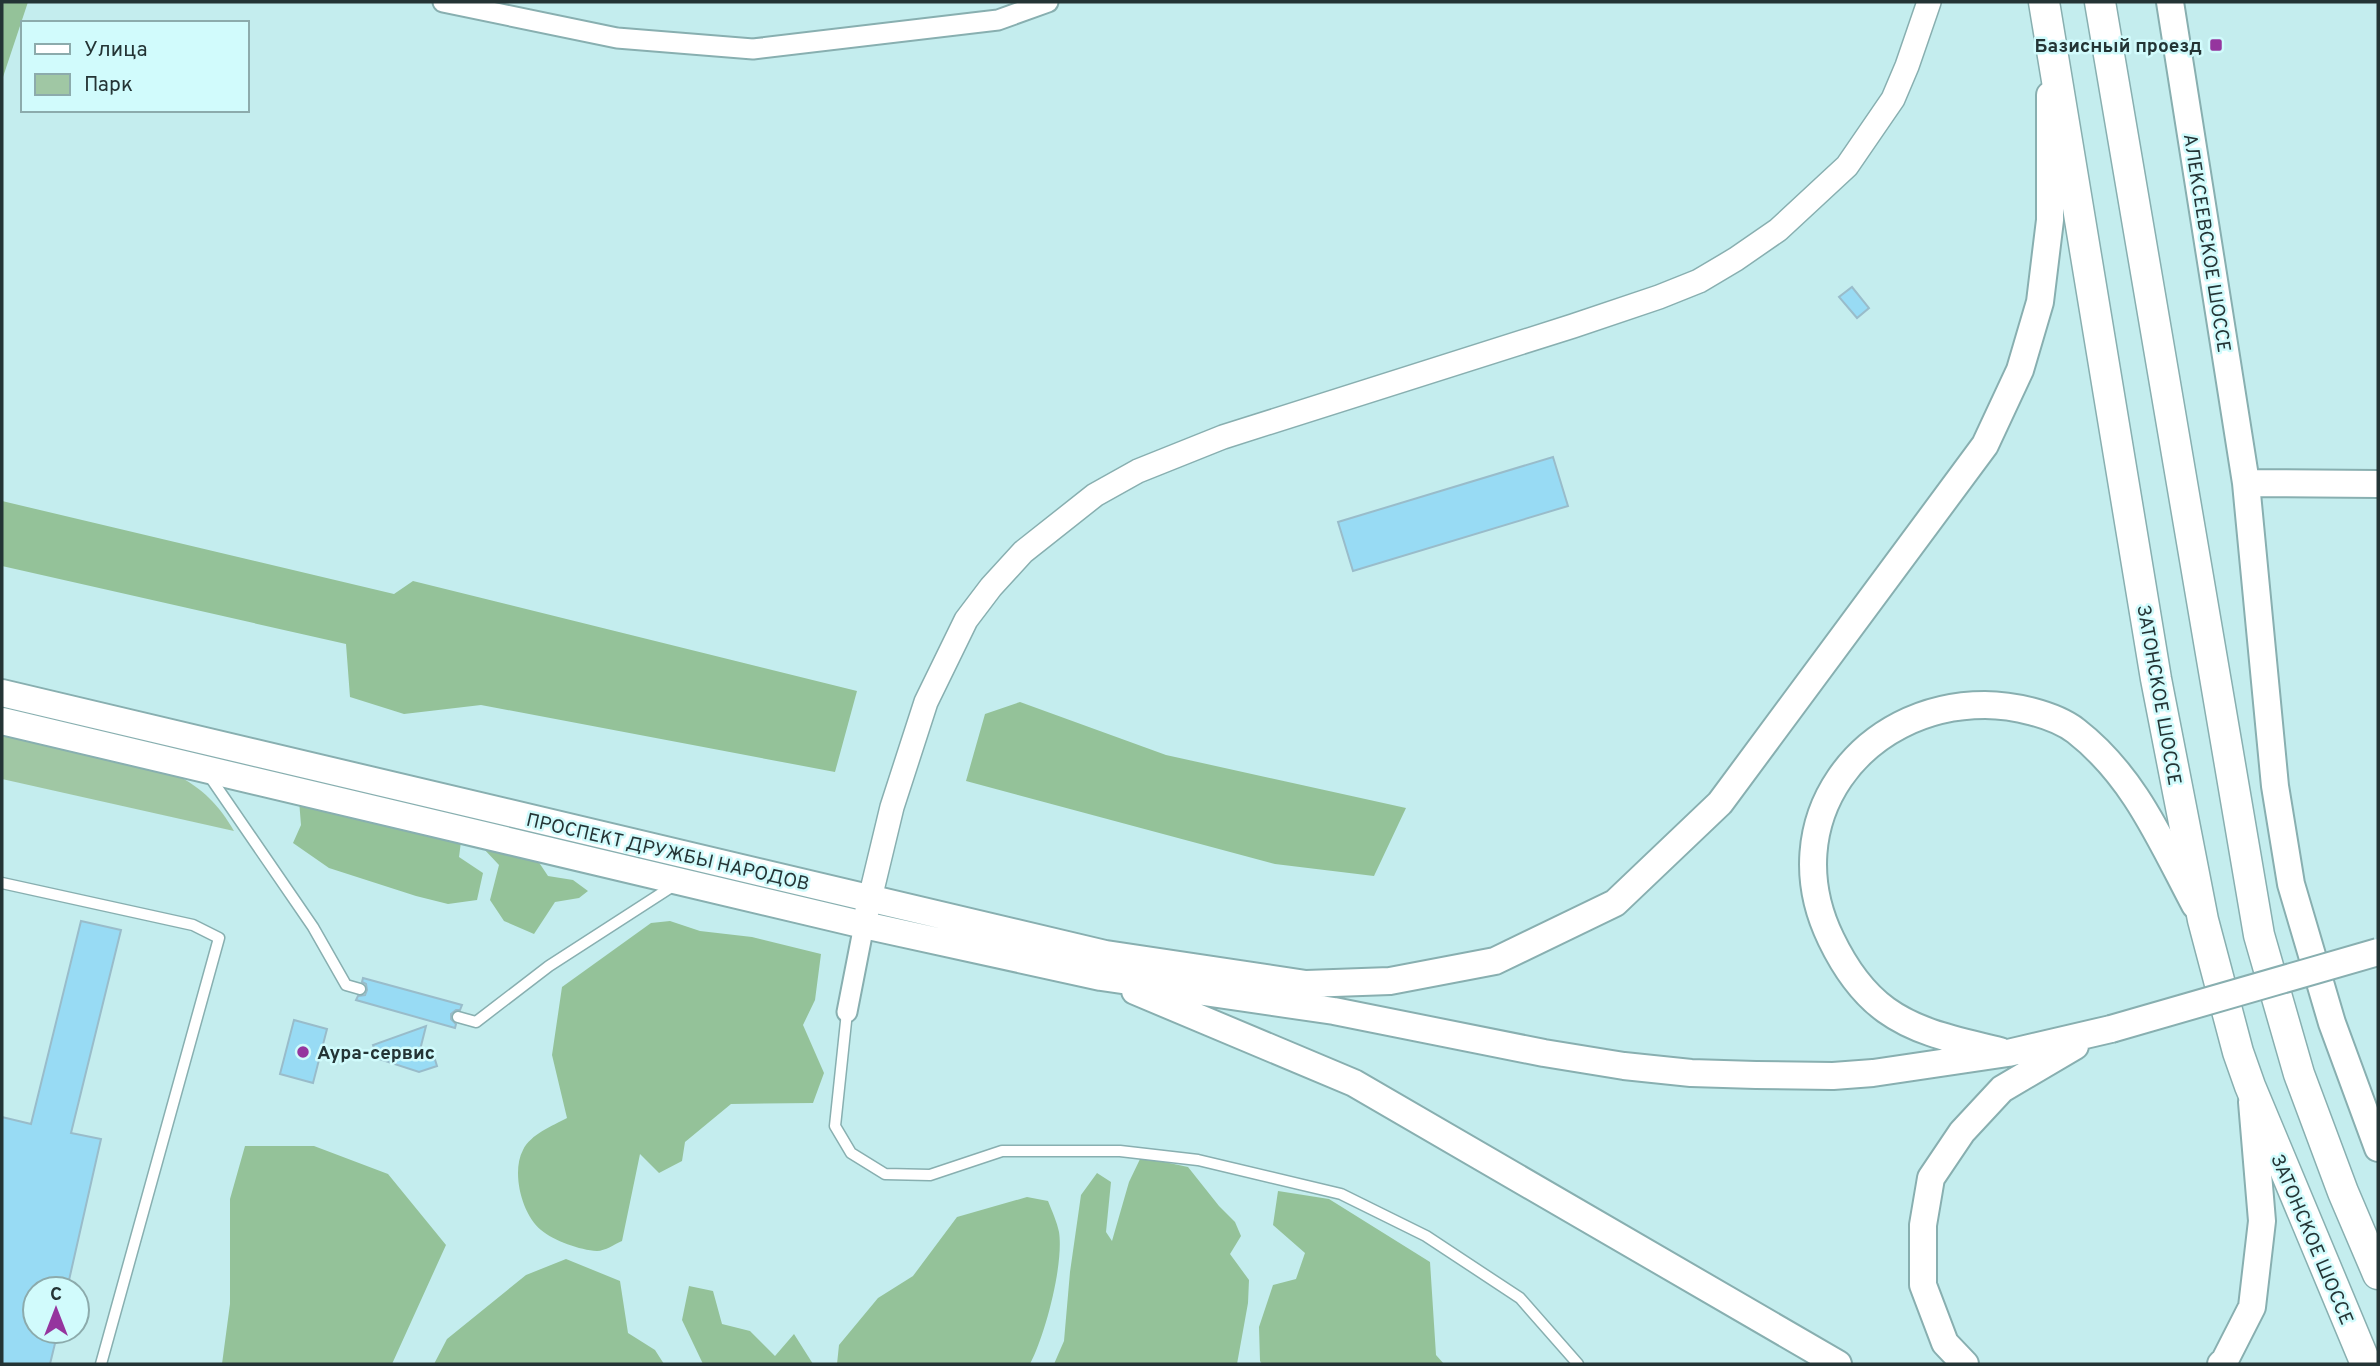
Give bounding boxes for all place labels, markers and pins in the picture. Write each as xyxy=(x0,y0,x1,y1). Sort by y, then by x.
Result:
place label: Базисный проезд xyxy=(2034,35,2202,59)
marker: Базисный проезд xyxy=(2208,37,2224,53)
place label: Аура-сервис xyxy=(317,1042,435,1066)
marker: Аура-сервис xyxy=(295,1044,311,1060)

